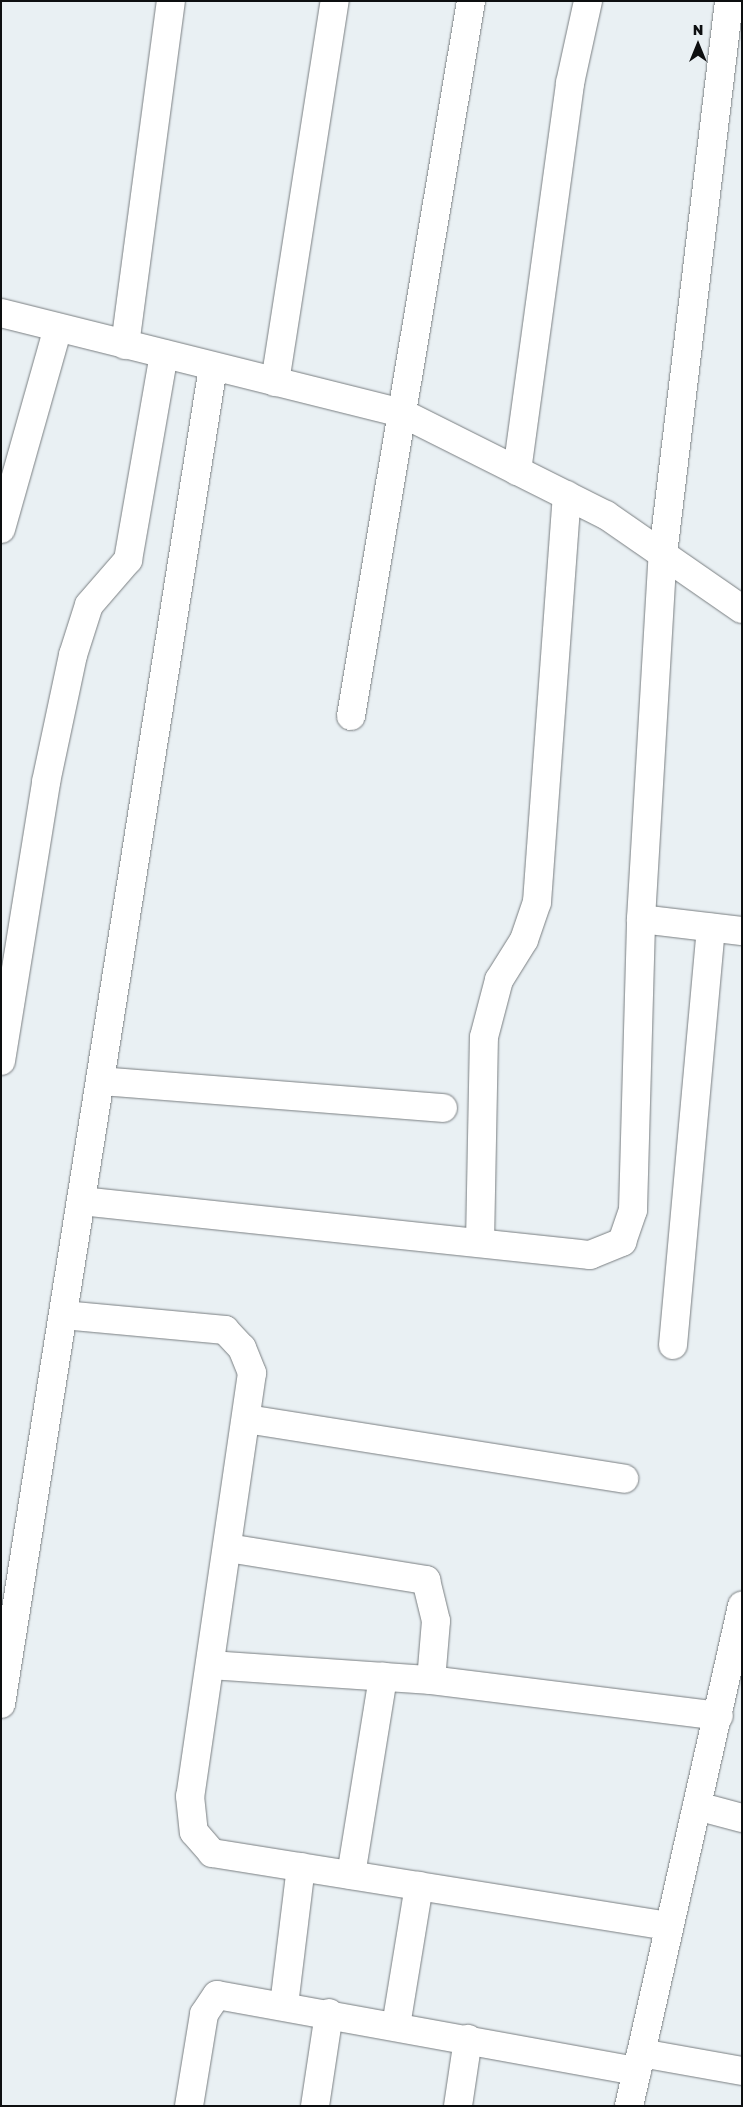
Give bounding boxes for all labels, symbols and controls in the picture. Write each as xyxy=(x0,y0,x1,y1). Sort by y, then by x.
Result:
north arrow xyxy=(673,20,723,70)
text: N xyxy=(693,21,703,38)

